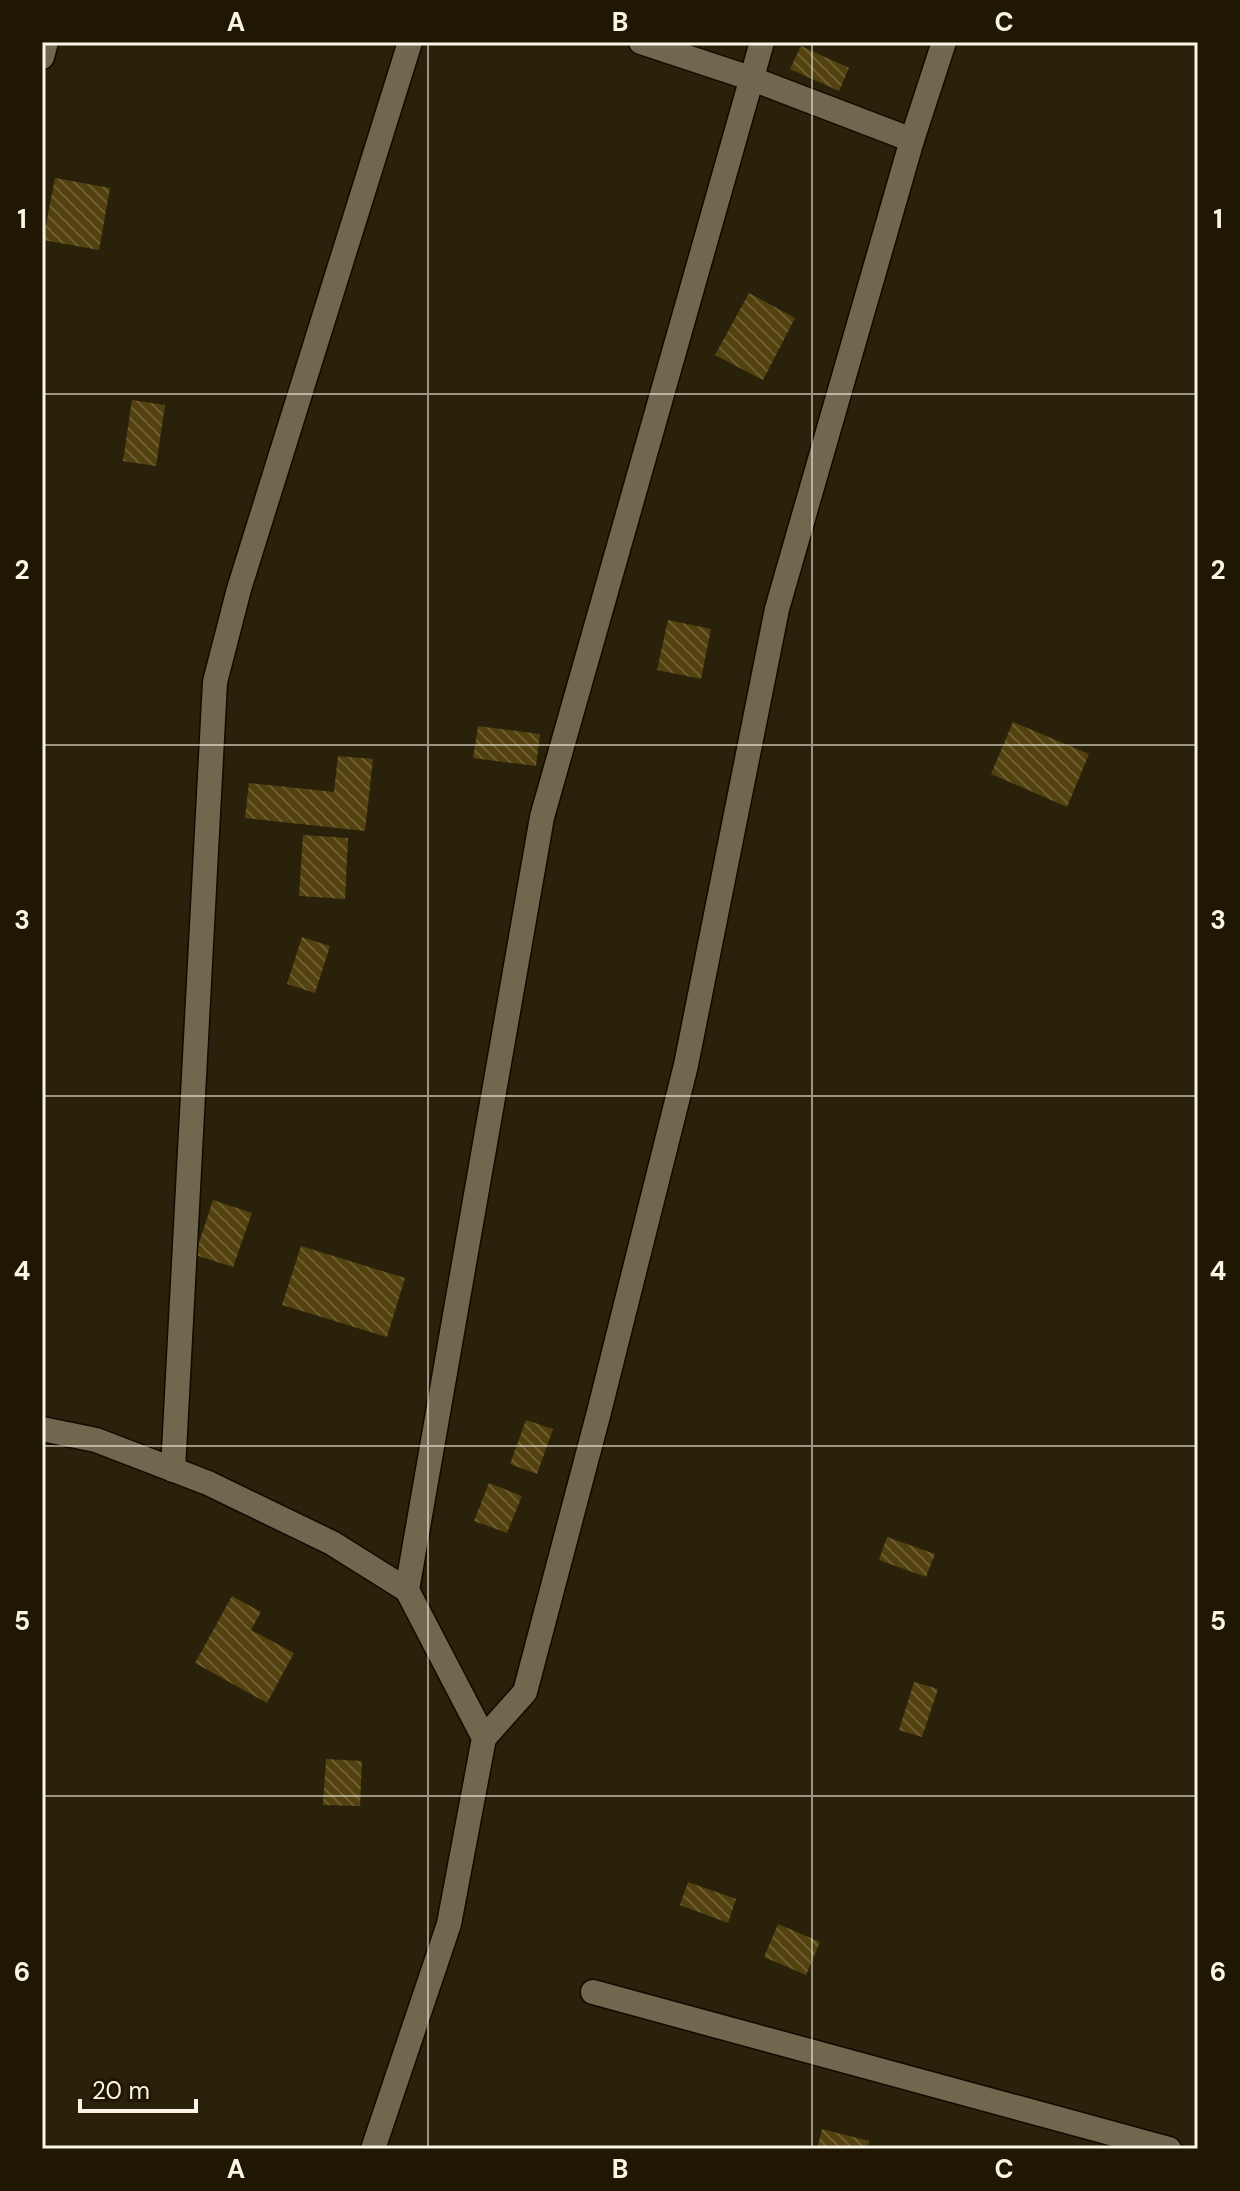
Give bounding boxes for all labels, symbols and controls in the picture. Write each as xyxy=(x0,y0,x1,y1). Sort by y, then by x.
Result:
text: A xyxy=(227,5,245,39)
text: B xyxy=(612,5,628,39)
text: C xyxy=(994,5,1014,39)
text: 1 xyxy=(17,202,27,236)
text: 1 xyxy=(1213,202,1223,236)
text: 2 xyxy=(14,553,30,587)
text: 2 xyxy=(1210,553,1226,587)
text: 3 xyxy=(14,903,30,937)
text: 3 xyxy=(1210,903,1226,937)
text: 4 xyxy=(14,1254,30,1288)
text: 4 xyxy=(1210,1254,1226,1288)
text: 5 xyxy=(14,1604,30,1638)
text: 5 xyxy=(1210,1604,1226,1638)
text: 6 xyxy=(14,1955,30,1989)
text: 6 xyxy=(1210,1955,1226,1989)
scale bar xyxy=(80,2063,196,2113)
text: 20 m xyxy=(92,2075,150,2106)
text: A xyxy=(227,2152,245,2186)
text: B xyxy=(612,2152,628,2186)
text: C xyxy=(994,2152,1014,2186)

